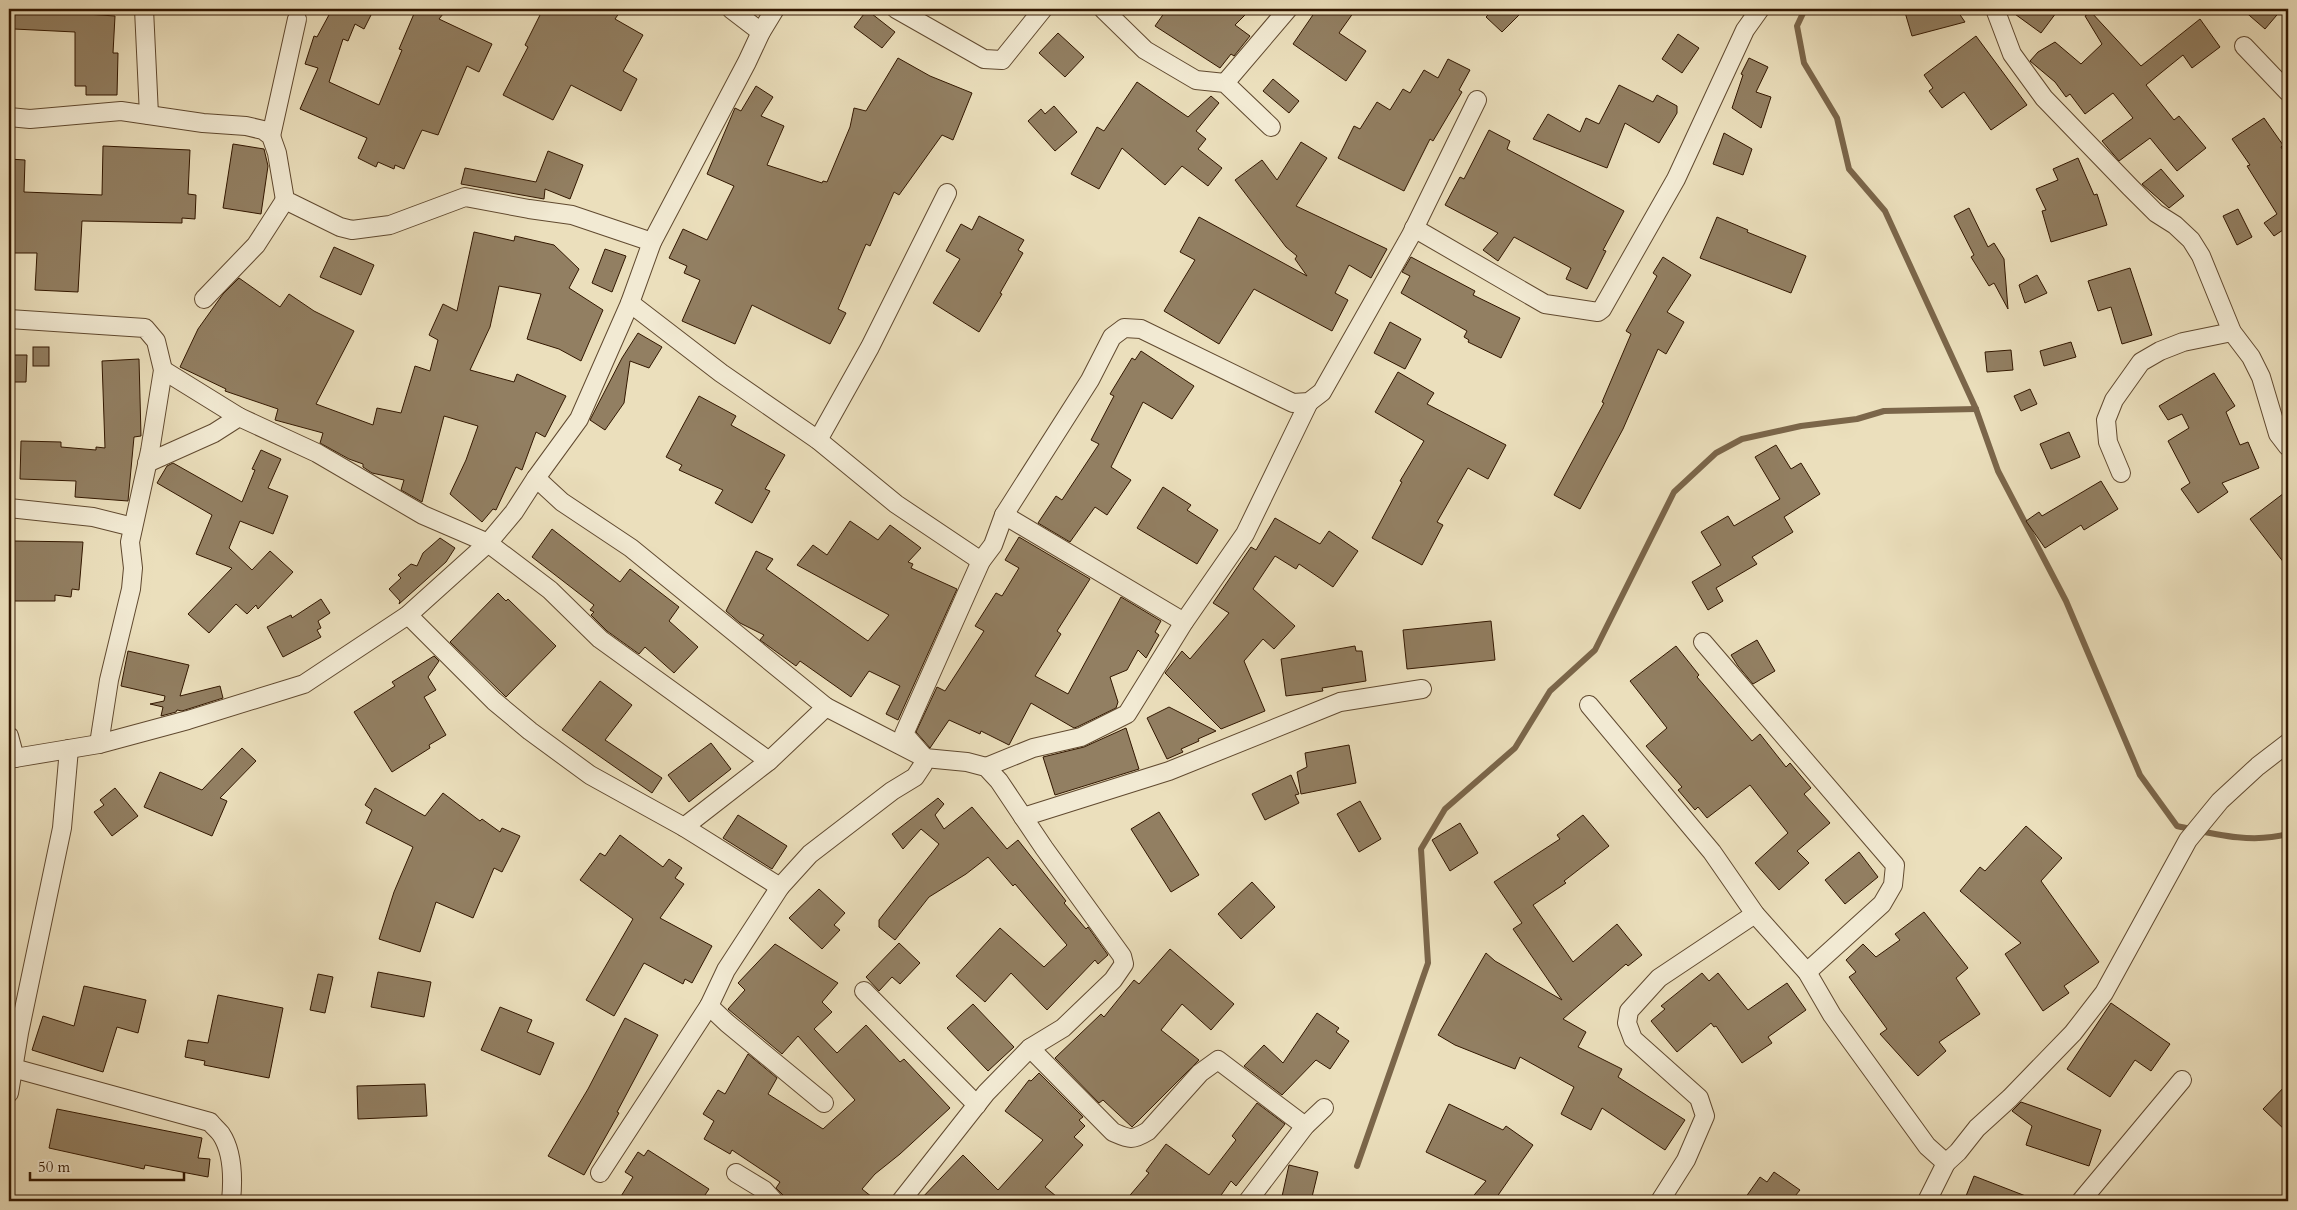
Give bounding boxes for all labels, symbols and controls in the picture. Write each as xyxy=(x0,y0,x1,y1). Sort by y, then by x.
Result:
scale bar xyxy=(30,1150,184,1182)
text: 50 m xyxy=(38,1157,70,1177)

